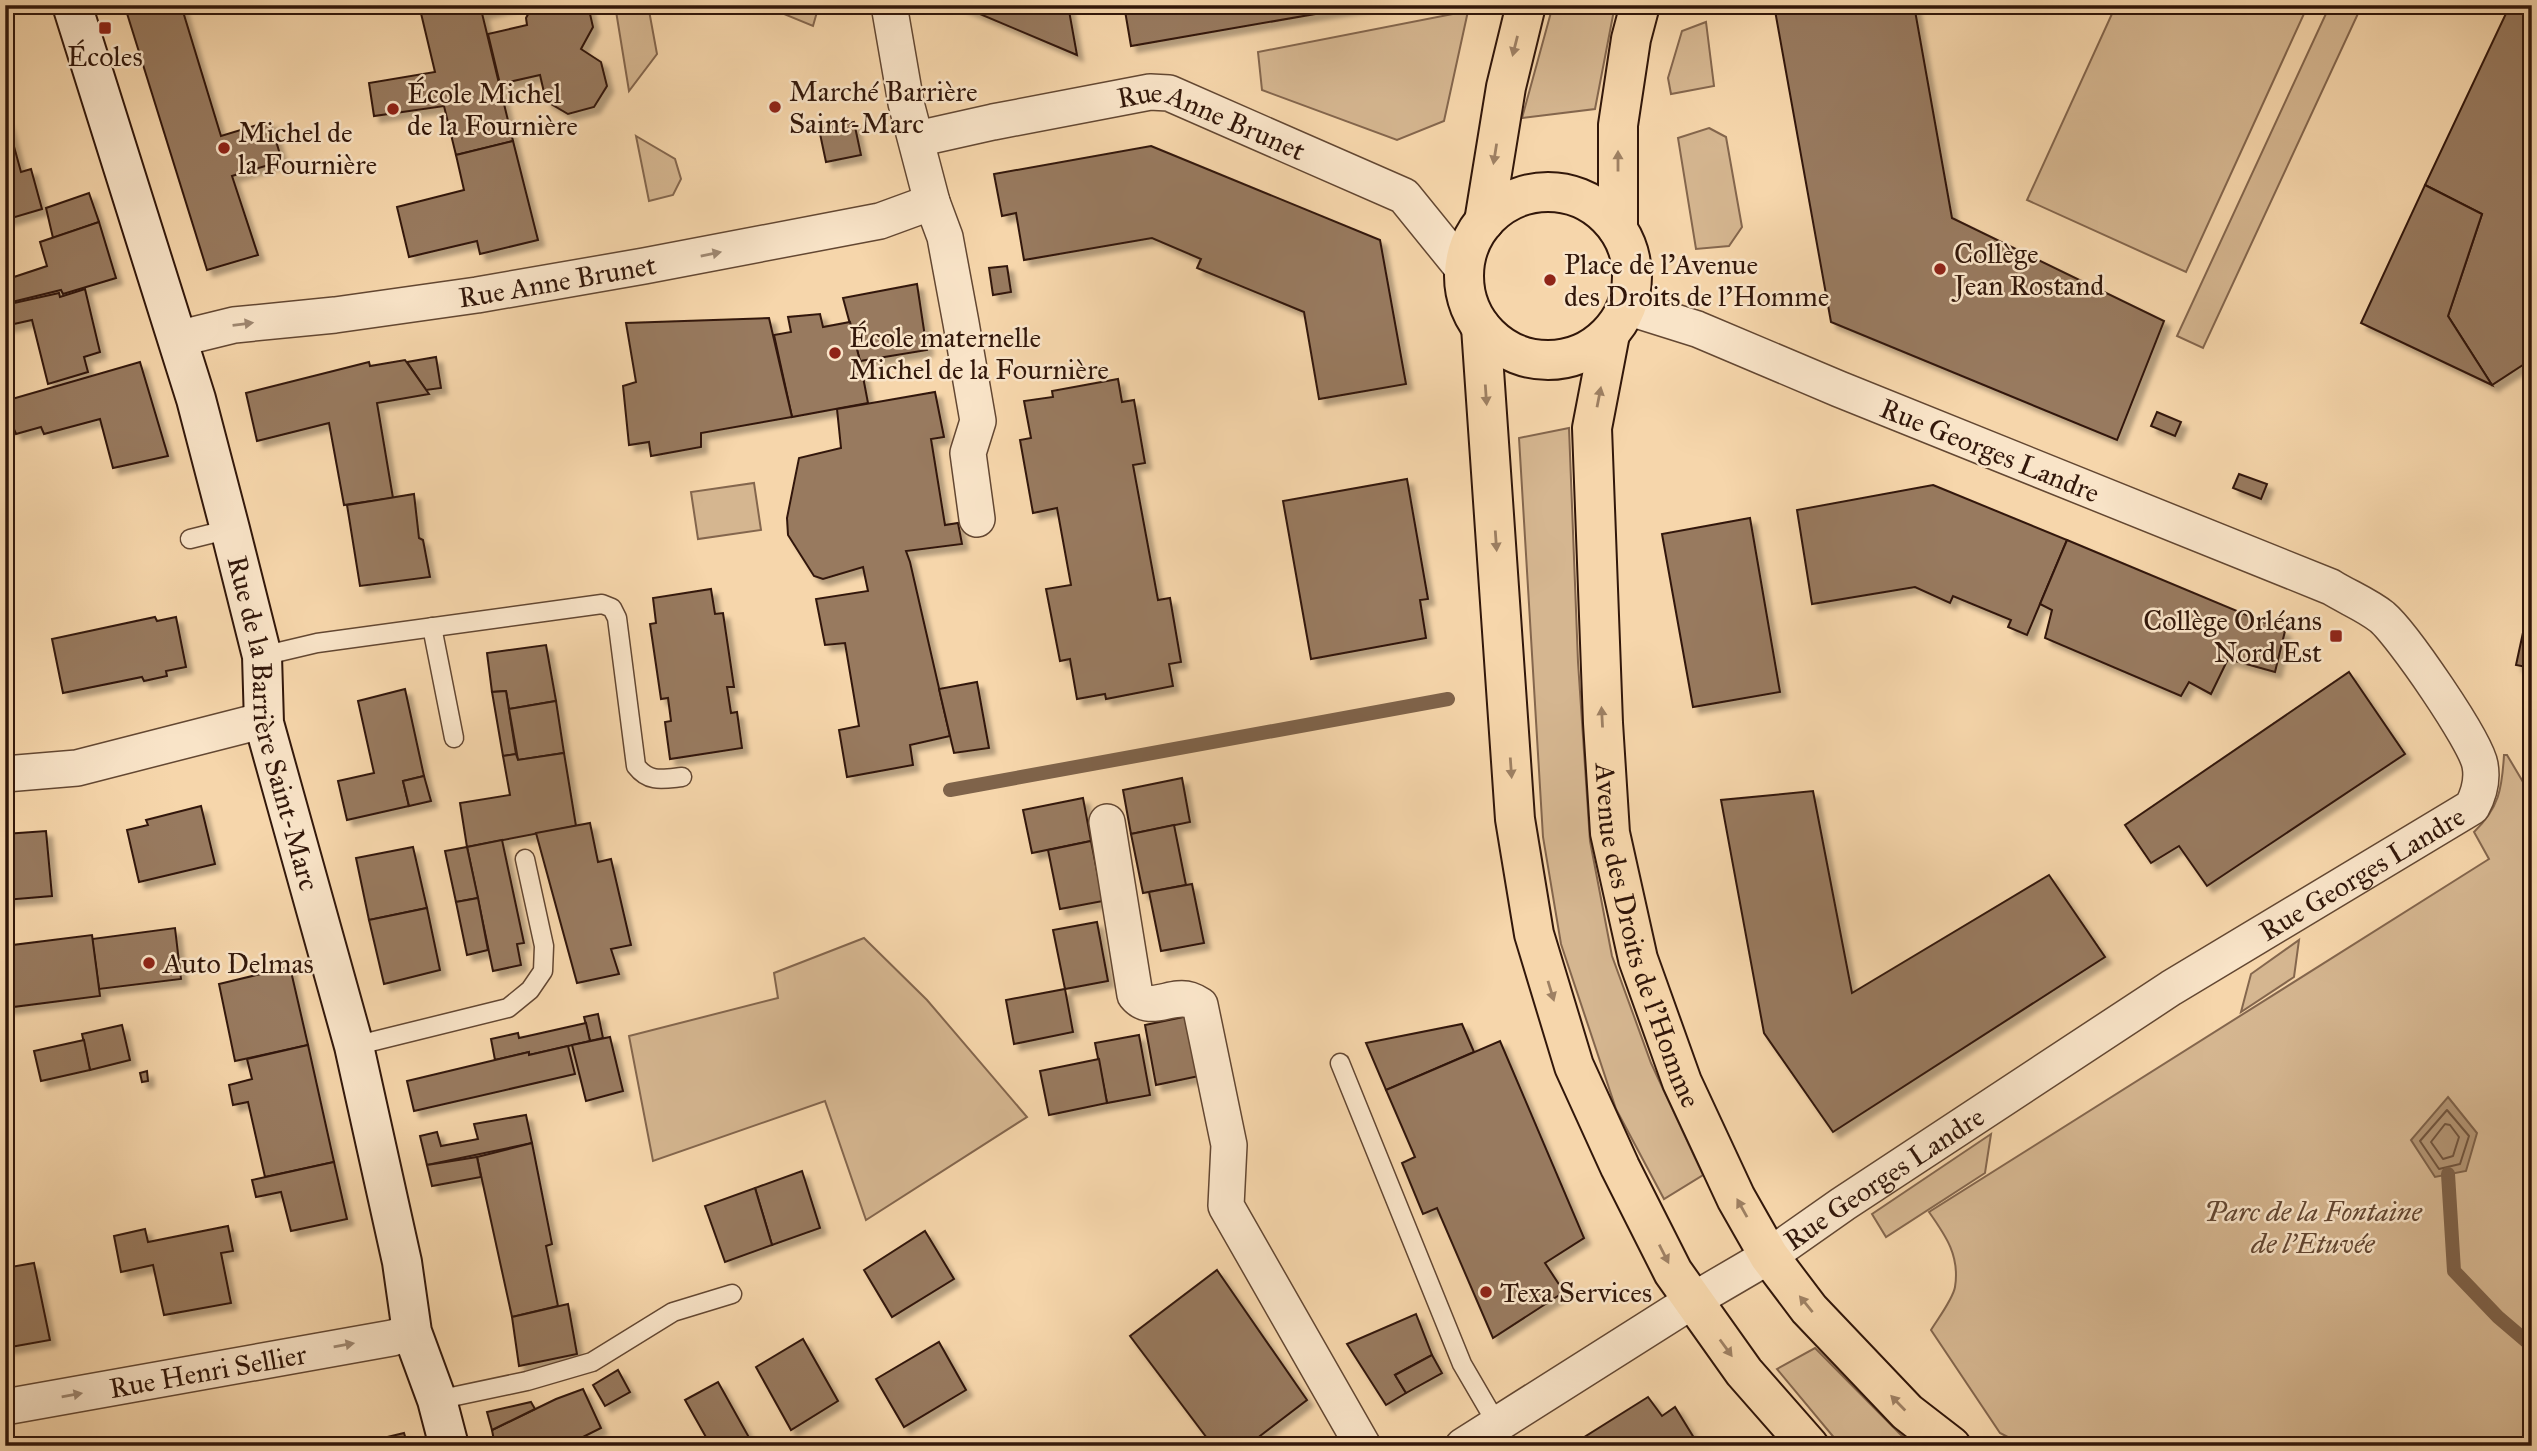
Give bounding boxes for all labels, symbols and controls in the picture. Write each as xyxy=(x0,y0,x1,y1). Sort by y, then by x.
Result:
marker: Écoles xyxy=(97,20,113,36)
one-way arrow xyxy=(1509,35,1520,57)
place label: Écoles xyxy=(67,39,143,74)
place label: Marché Barrière Saint-Marc xyxy=(789,74,978,141)
street label: Rue Anne Brunet xyxy=(1114,75,1311,169)
place label: École Michel de la Fournière xyxy=(407,76,578,143)
marker: Marché Barrière Saint-Marc xyxy=(767,99,783,115)
marker: École Michel de la Fournière xyxy=(385,101,401,117)
place label: Michel de la Fournière xyxy=(238,115,377,182)
marker: Michel de la Fournière xyxy=(216,140,232,156)
one-way arrow xyxy=(1489,143,1500,165)
one-way arrow xyxy=(1612,149,1624,171)
place label: Collège Jean Rostand xyxy=(1951,236,2104,303)
street label: Rue Anne Brunet xyxy=(456,247,659,315)
place label: Place de l'Avenue des Droits de l'Homme xyxy=(1564,247,1829,314)
one-way arrow xyxy=(700,248,722,259)
marker: Collège Jean Rostand xyxy=(1932,261,1948,277)
marker: Place de l'Avenue des Droits de l'Homme xyxy=(1542,272,1558,288)
one-way arrow xyxy=(233,319,255,330)
place label: École maternelle Michel de la Fournière xyxy=(849,320,1109,387)
marker: École maternelle Michel de la Fournière xyxy=(827,345,843,361)
one-way arrow xyxy=(1481,384,1492,406)
one-way arrow xyxy=(1593,386,1604,408)
street label: Rue Georges Landre xyxy=(1875,390,2105,510)
one-way arrow xyxy=(1491,530,1502,552)
street label: Rue de la Barrière Saint-Marc xyxy=(219,552,327,895)
place label: Collège Orléans Nord Est xyxy=(2143,603,2322,670)
marker: Collège Orléans Nord Est xyxy=(2328,628,2344,644)
one-way arrow xyxy=(1597,705,1608,727)
one-way arrow xyxy=(1506,757,1517,779)
street label: Avenue des Droits de l'Homme xyxy=(1588,761,1708,1113)
street label: Rue Georges Landre xyxy=(2253,799,2471,949)
place label: Auto Delmas xyxy=(162,946,314,981)
marker: Auto Delmas xyxy=(141,955,157,971)
one-way arrow xyxy=(1546,981,1556,1002)
street label: Rue Georges Landre xyxy=(1777,1099,1991,1258)
park label: Parc de la Fontaine de l'Etuvée xyxy=(2204,1194,2422,1261)
one-way arrow xyxy=(1736,1198,1748,1217)
one-way arrow xyxy=(1658,1244,1669,1264)
place label: Texa Services xyxy=(1500,1275,1652,1310)
marker: Texa Services xyxy=(1478,1284,1494,1300)
one-way arrow xyxy=(1798,1296,1813,1314)
street label: Rue Henri Sellier xyxy=(106,1336,310,1406)
one-way arrow xyxy=(1719,1339,1733,1358)
one-way arrow xyxy=(334,1340,356,1351)
one-way arrow xyxy=(61,1389,83,1400)
one-way arrow xyxy=(1890,1395,1906,1412)

